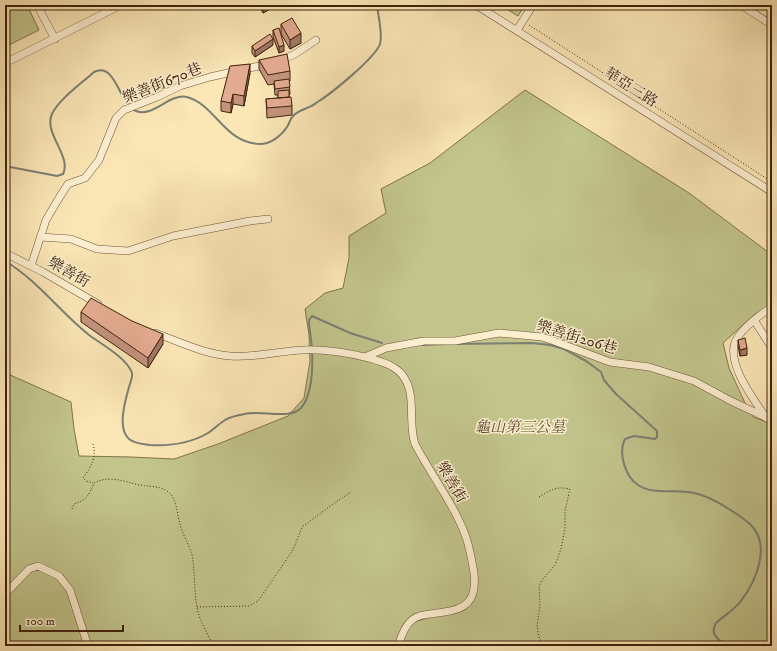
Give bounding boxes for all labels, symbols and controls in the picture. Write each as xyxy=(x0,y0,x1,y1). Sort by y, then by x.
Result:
street label: 樂善街670巷 xyxy=(120,59,205,108)
street label: 華亞三路 xyxy=(600,63,661,111)
street label: 樂善街 xyxy=(45,253,93,292)
street label: 樂善街206巷 xyxy=(534,316,619,359)
park label: 龜山第三公墓 xyxy=(475,418,568,437)
street label: 樂善街 xyxy=(432,458,471,506)
scale bar xyxy=(20,607,123,633)
text: 100 m xyxy=(26,614,55,629)

